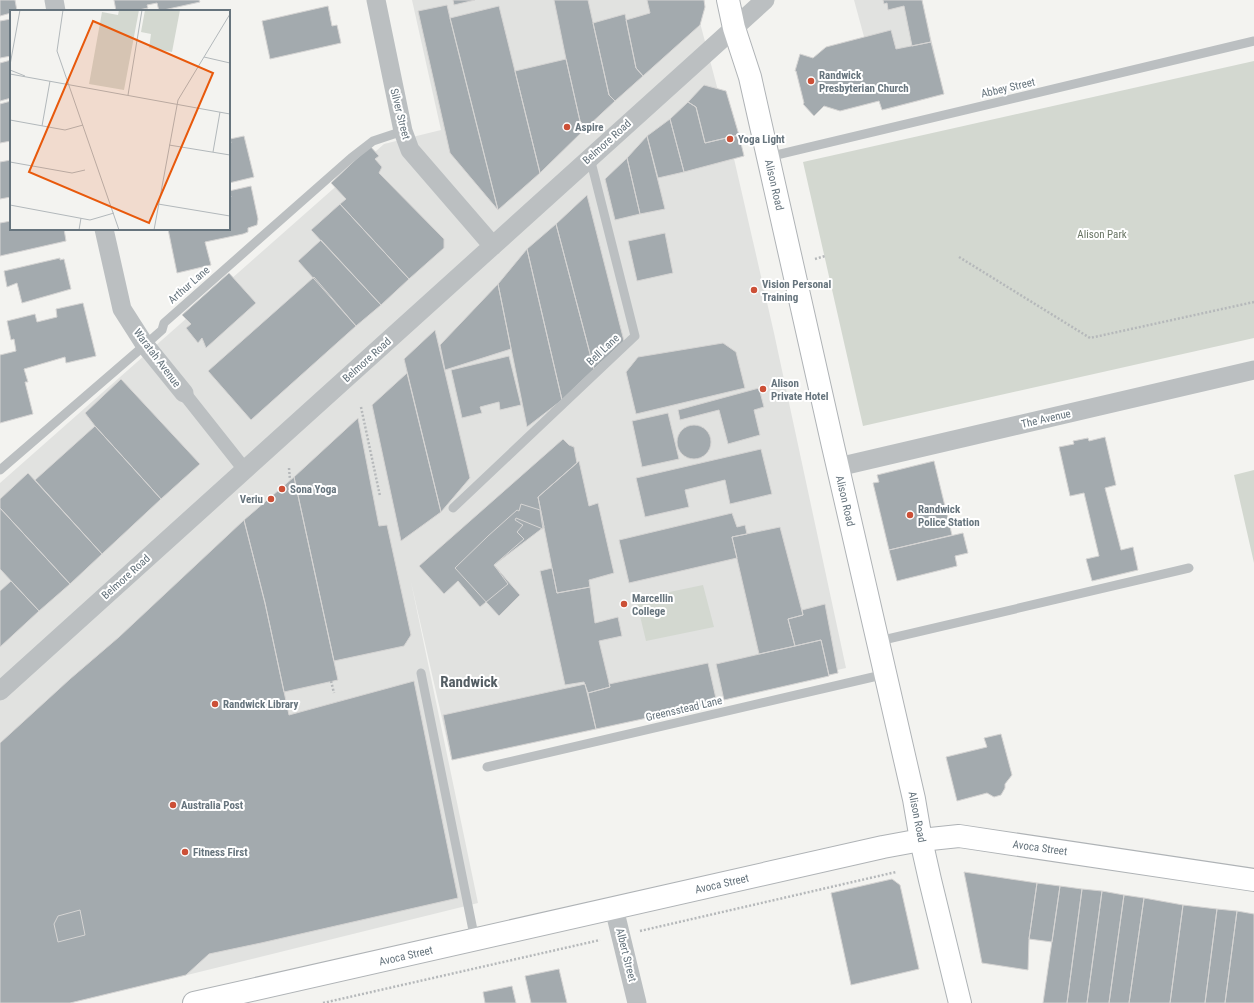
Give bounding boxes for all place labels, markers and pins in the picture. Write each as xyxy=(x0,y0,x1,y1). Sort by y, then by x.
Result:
place label: Randwick Presbyterian Church xyxy=(819,69,909,95)
marker: Randwick Presbyterian Church xyxy=(806,76,816,86)
place label: Aspire xyxy=(575,121,604,134)
marker: Aspire xyxy=(562,122,572,132)
place label: Yoga Light xyxy=(738,133,785,146)
marker: Yoga Light xyxy=(725,134,735,144)
place label: Vision Personal Training xyxy=(762,278,831,304)
marker: Vision Personal Training xyxy=(749,285,759,295)
place label: Alison Private Hotel xyxy=(771,377,829,403)
marker: Alison Private Hotel xyxy=(758,384,768,394)
place label: Sona Yoga xyxy=(290,483,336,496)
marker: Sona Yoga xyxy=(277,484,287,494)
place label: Veriu xyxy=(240,493,263,506)
marker: Veriu xyxy=(266,494,276,504)
place label: Randwick Police Station xyxy=(918,503,980,529)
marker: Randwick Police Station xyxy=(905,510,915,520)
place label: Marcellin College xyxy=(632,592,673,618)
marker: Marcellin College xyxy=(619,599,629,609)
place label: Randwick Library xyxy=(223,698,299,711)
marker: Randwick Library xyxy=(210,699,220,709)
place label: Australia Post xyxy=(181,799,244,812)
marker: Australia Post xyxy=(168,800,178,810)
place label: Fitness First xyxy=(193,846,248,859)
marker: Fitness First xyxy=(180,847,190,857)

